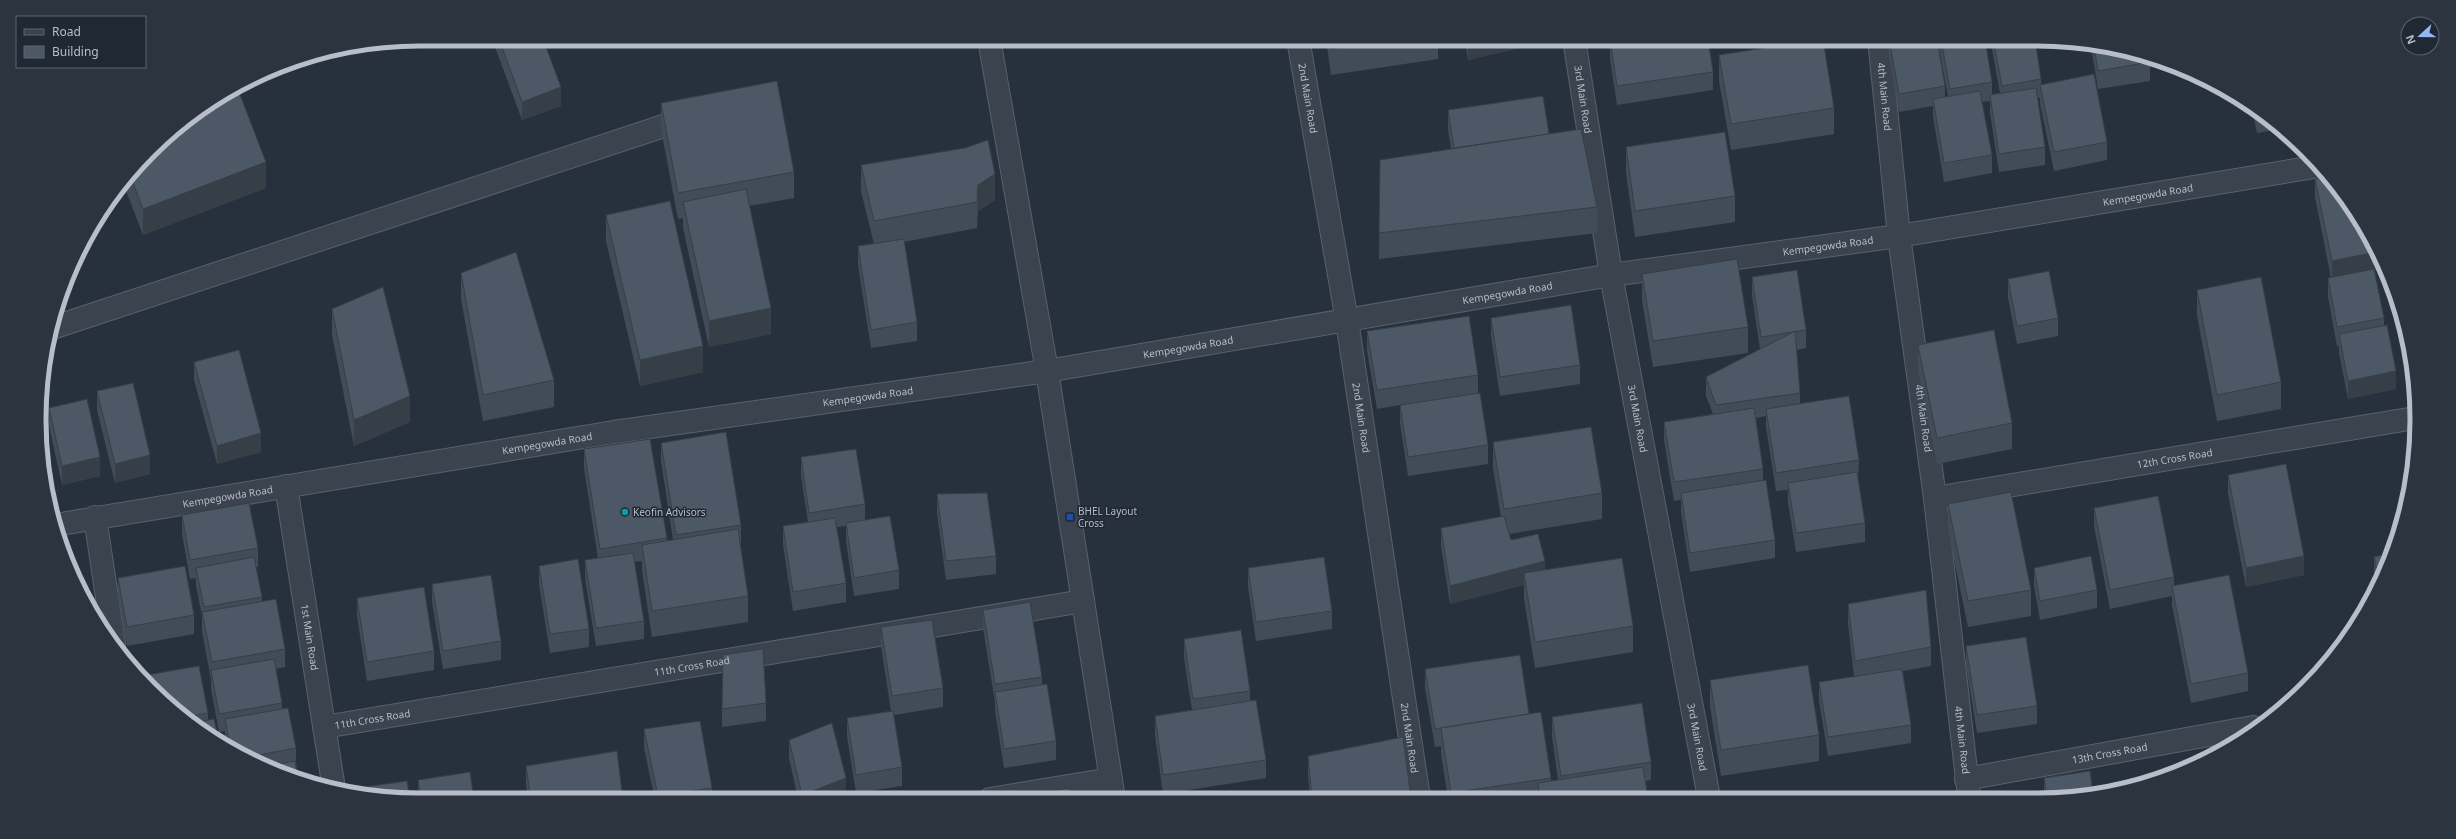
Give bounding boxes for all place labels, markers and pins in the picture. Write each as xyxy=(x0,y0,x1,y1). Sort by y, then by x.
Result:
place label: BHEL Layout Cross xyxy=(1078,504,1137,530)
place label: Keofin Advisors xyxy=(633,505,706,519)
marker: Keofin Advisors xyxy=(620,507,630,517)
marker: BHEL Layout Cross xyxy=(1065,512,1075,522)

